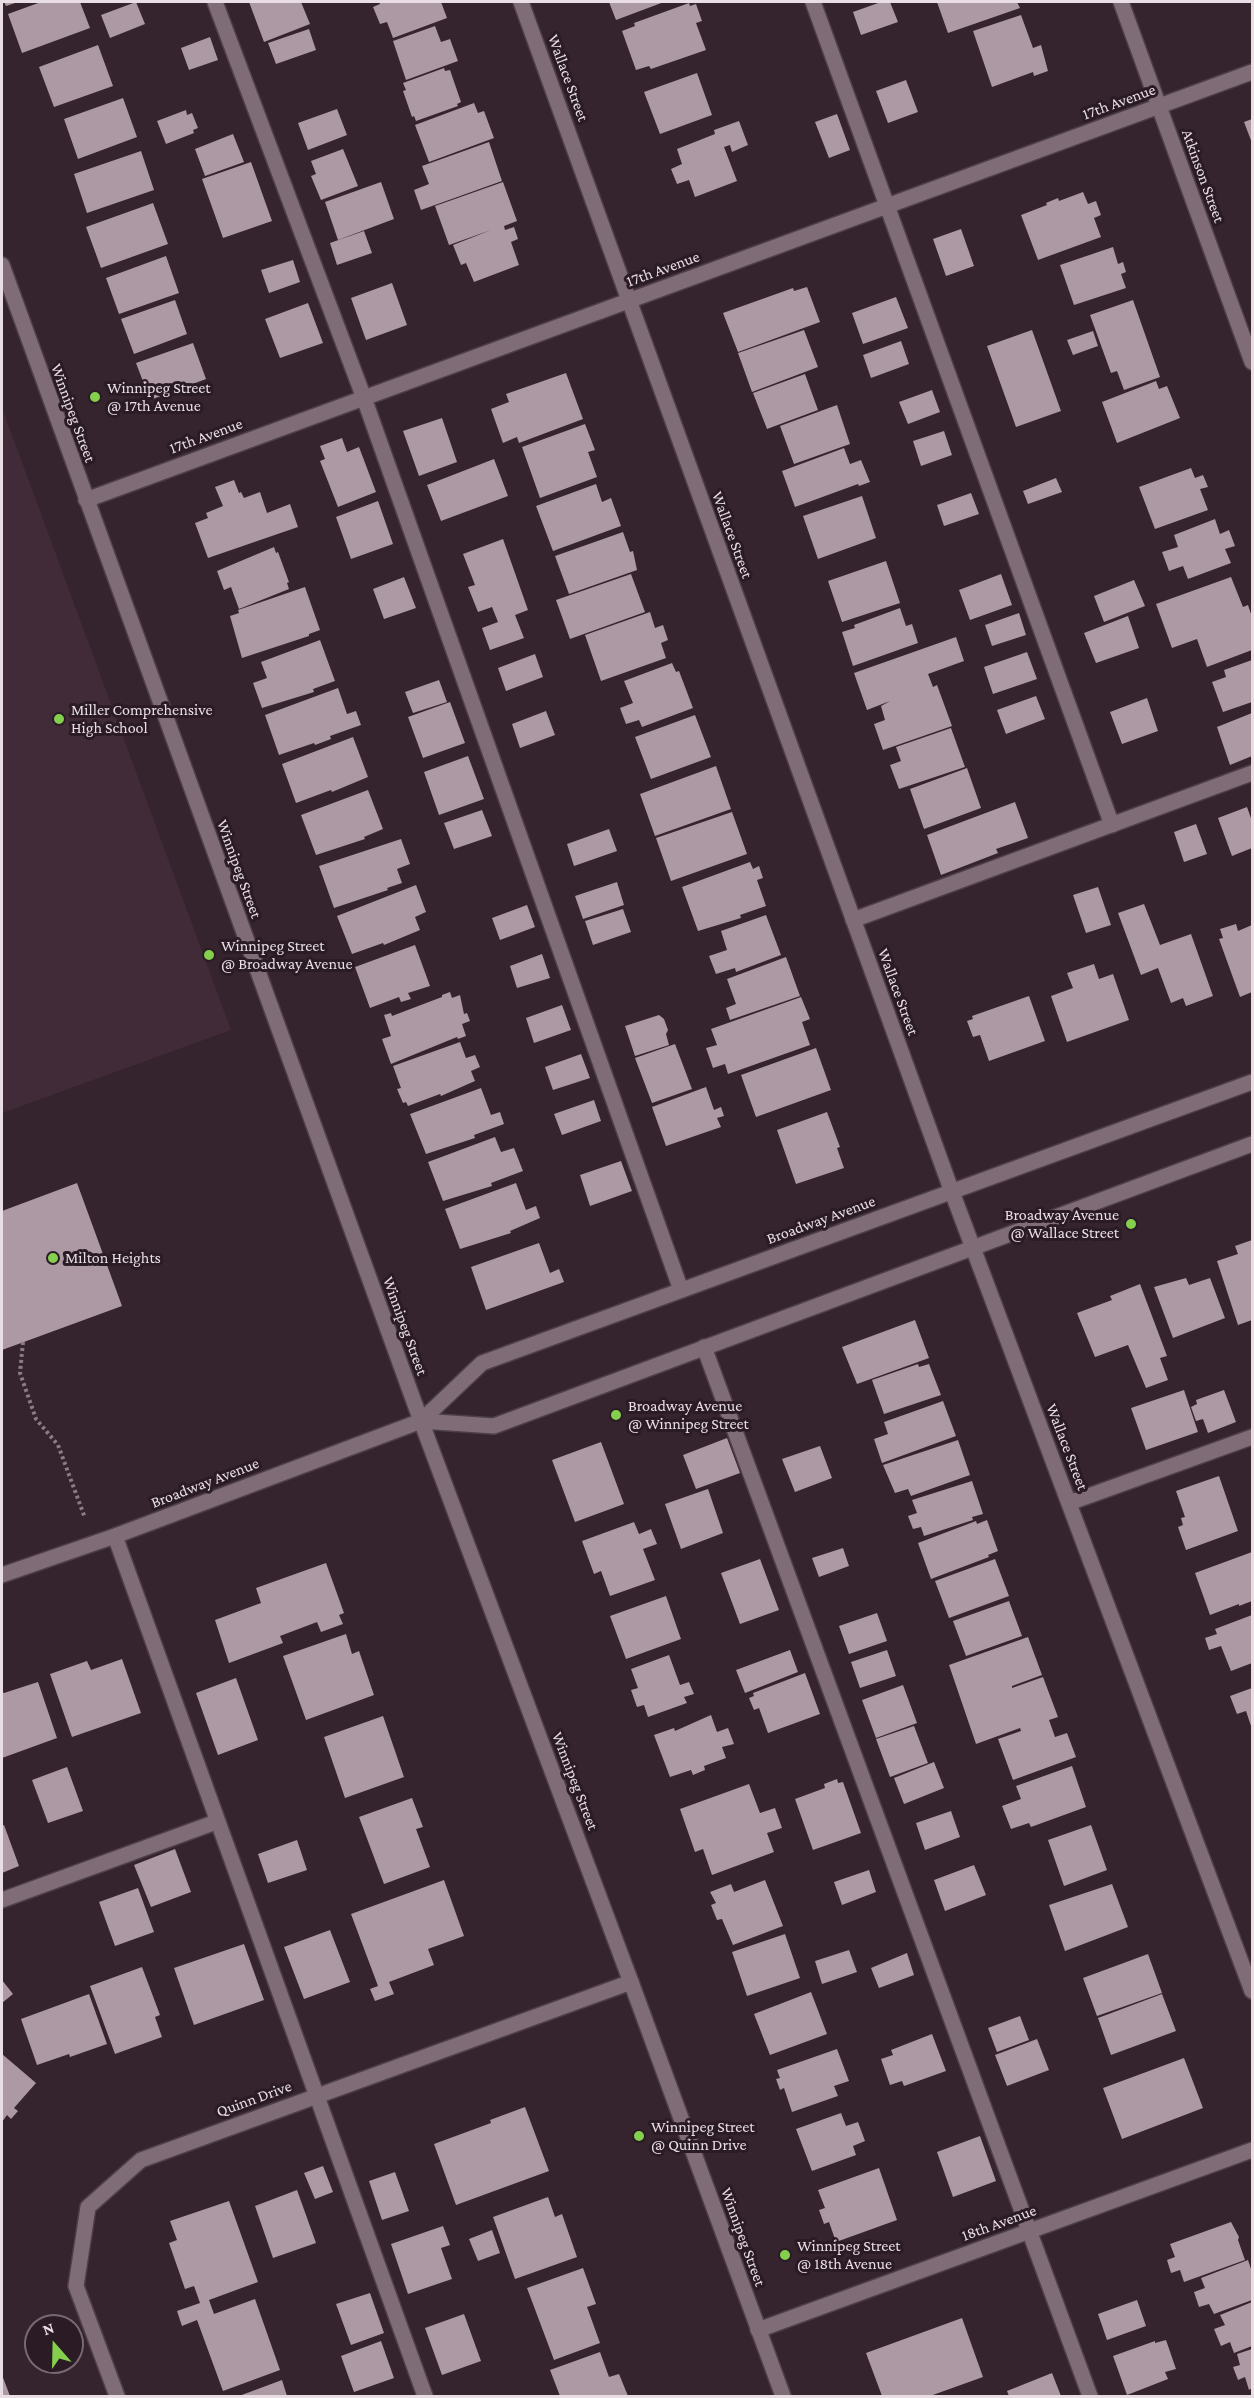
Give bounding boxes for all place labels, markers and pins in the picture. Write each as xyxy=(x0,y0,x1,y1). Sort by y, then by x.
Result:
place label: Winnipeg Street @ 17th Avenue xyxy=(107,378,211,416)
marker: Winnipeg Street @ 17th Avenue xyxy=(88,390,102,404)
place label: Miller Comprehensive High School xyxy=(71,700,212,738)
marker: Miller Comprehensive High School xyxy=(52,712,66,726)
place label: Winnipeg Street @ Broadway Avenue xyxy=(221,936,352,974)
marker: Winnipeg Street @ Broadway Avenue xyxy=(202,948,216,962)
place label: Broadway Avenue @ Wallace Street xyxy=(1005,1205,1119,1243)
marker: Broadway Avenue @ Wallace Street xyxy=(1124,1217,1138,1231)
place label: Milton Heights xyxy=(65,1248,161,1268)
marker: Milton Heights xyxy=(46,1251,60,1265)
place label: Broadway Avenue @ Winnipeg Street xyxy=(628,1396,749,1434)
marker: Broadway Avenue @ Winnipeg Street xyxy=(609,1408,623,1422)
place label: Winnipeg Street @ Quinn Drive xyxy=(651,2117,755,2155)
marker: Winnipeg Street @ Quinn Drive xyxy=(632,2129,646,2143)
place label: Winnipeg Street @ 18th Avenue xyxy=(797,2236,901,2274)
marker: Winnipeg Street @ 18th Avenue xyxy=(778,2248,792,2262)

